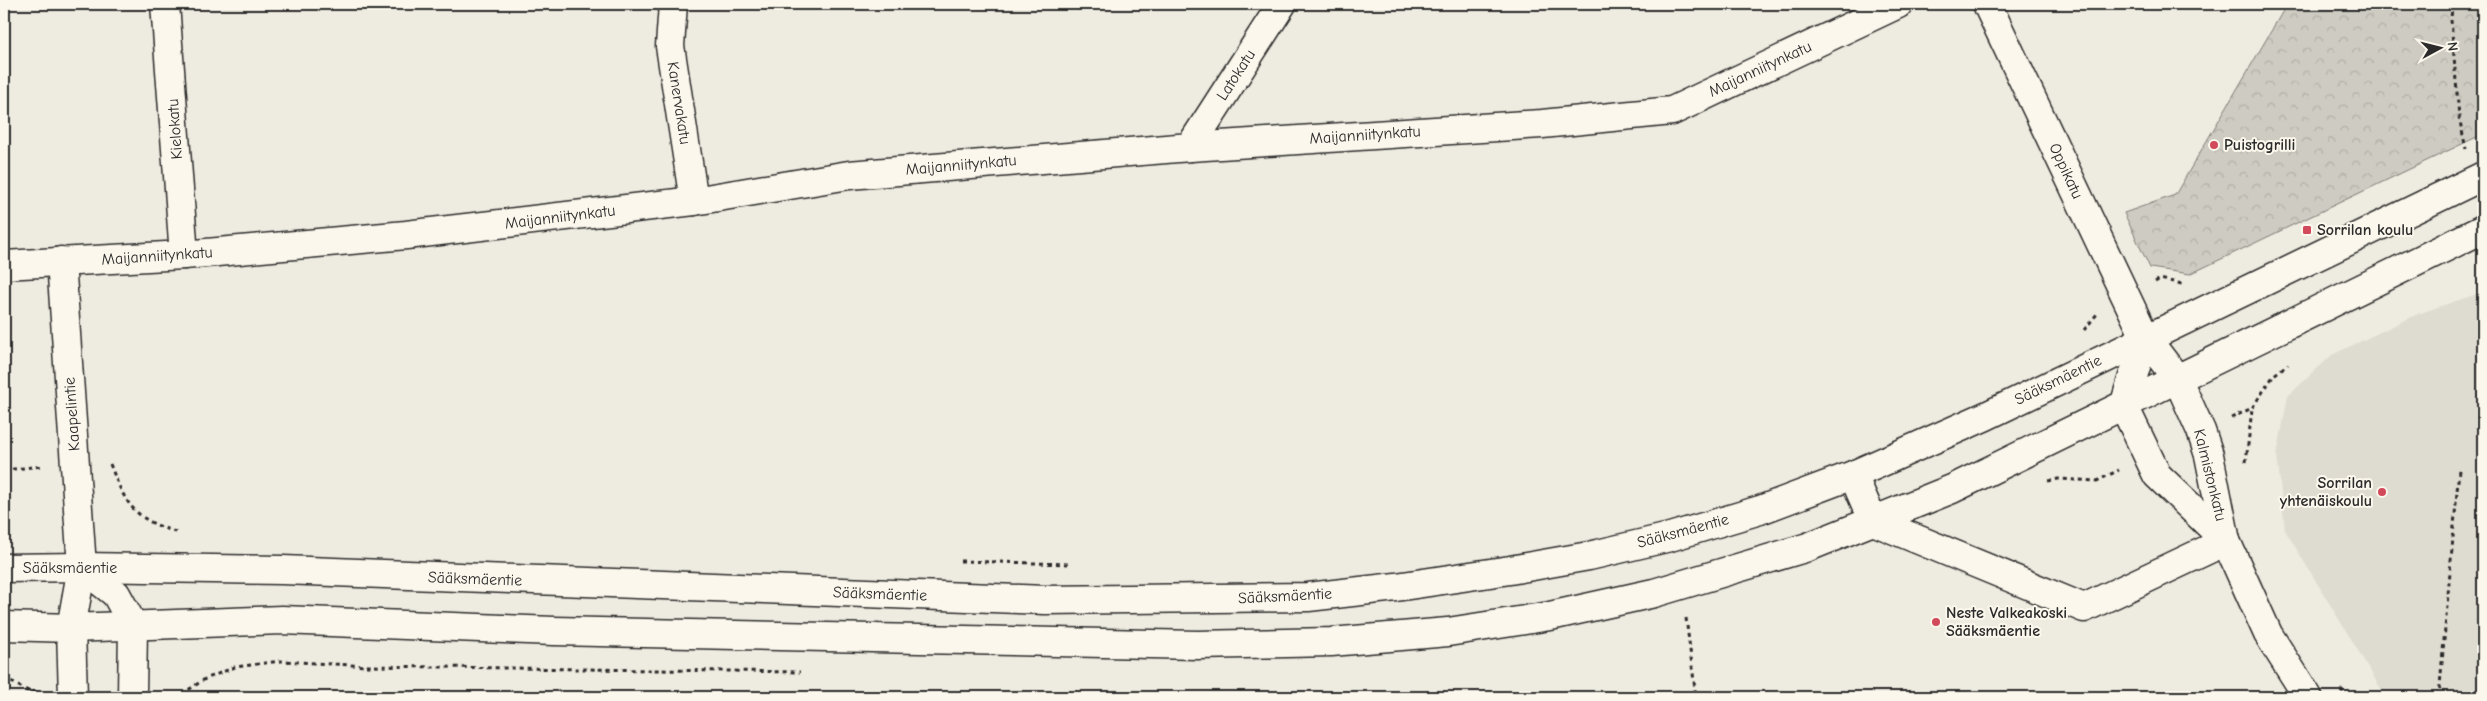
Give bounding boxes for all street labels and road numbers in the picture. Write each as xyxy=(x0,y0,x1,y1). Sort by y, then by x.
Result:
street label: Maijanniitynkatu xyxy=(1706,37,1814,101)
street label: Latokatu xyxy=(1213,46,1259,104)
street label: Kanervakatu xyxy=(664,60,694,146)
street label: Kielokatu xyxy=(164,98,186,160)
street label: Maijanniitynkatu xyxy=(1309,122,1421,148)
street label: Oppikatu xyxy=(2045,140,2087,202)
street label: Maijanniitynkatu xyxy=(905,151,1017,179)
street label: Maijanniitynkatu xyxy=(504,201,616,233)
street label: Maijanniitynkatu xyxy=(101,243,213,269)
street label: Sääksmäentie xyxy=(2012,351,2104,409)
street label: Kaapelintie xyxy=(60,376,84,452)
street label: Kalmistonkatu xyxy=(2190,427,2230,523)
street label: Sääksmäentie xyxy=(1635,510,1731,552)
street label: Sääksmäentie xyxy=(23,559,117,577)
street label: Sääksmäentie xyxy=(428,568,522,590)
street label: Sääksmäentie xyxy=(833,583,927,605)
street label: Sääksmäentie xyxy=(1237,585,1333,607)

